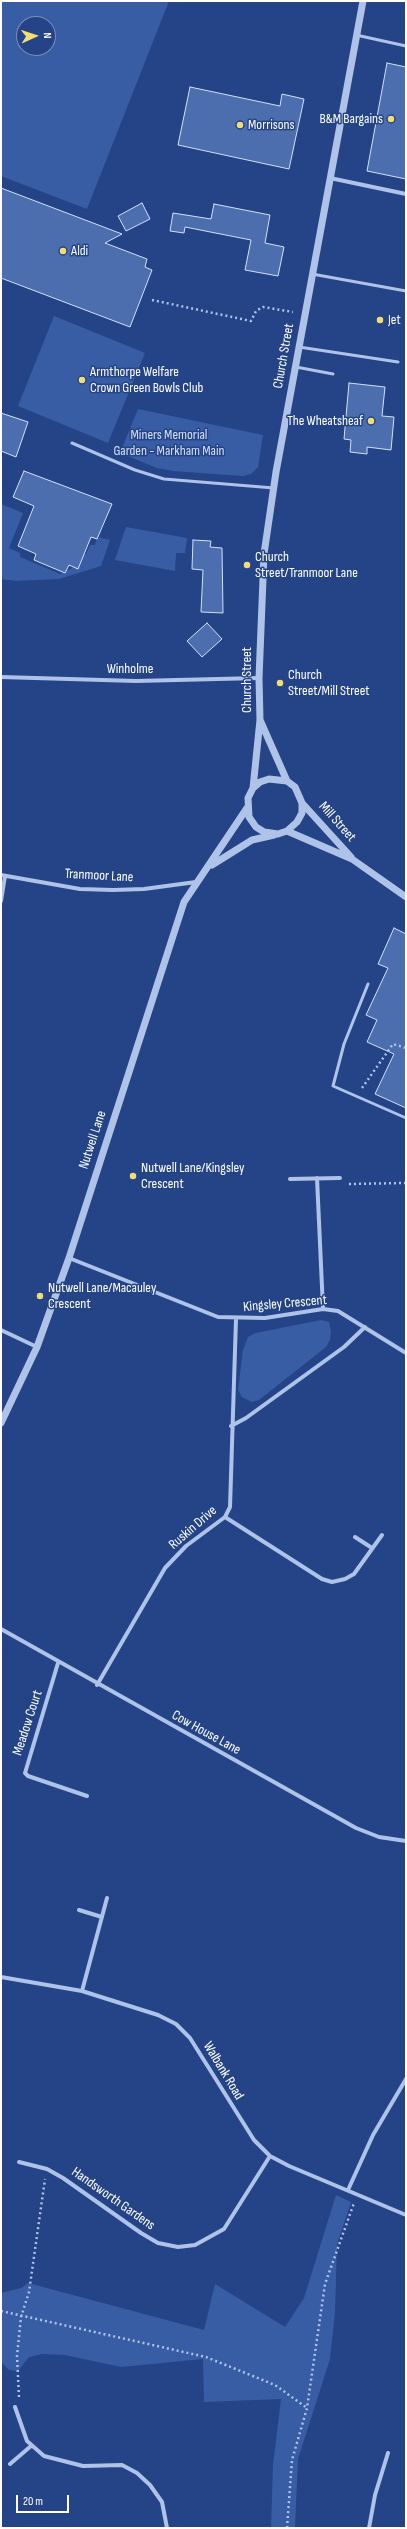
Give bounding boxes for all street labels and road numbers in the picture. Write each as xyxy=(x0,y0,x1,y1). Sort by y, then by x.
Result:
street label: Church Street xyxy=(270,322,298,390)
street label: Church Street xyxy=(239,647,255,713)
street label: Winholme xyxy=(107,661,153,677)
street label: Mill Street xyxy=(315,799,359,845)
street label: Tranmoor Lane xyxy=(64,866,134,886)
street label: Nutwell Lane xyxy=(76,1109,110,1171)
street label: Kingsley Crescent xyxy=(242,1292,328,1316)
street label: Ruskin Drive xyxy=(166,1503,220,1553)
street label: Meadow Court xyxy=(10,1688,46,1758)
street label: Cow House Lane xyxy=(169,1707,243,1759)
street label: Walbank Road xyxy=(199,2039,247,2103)
street label: Handsworth Gardens xyxy=(68,2164,158,2234)

